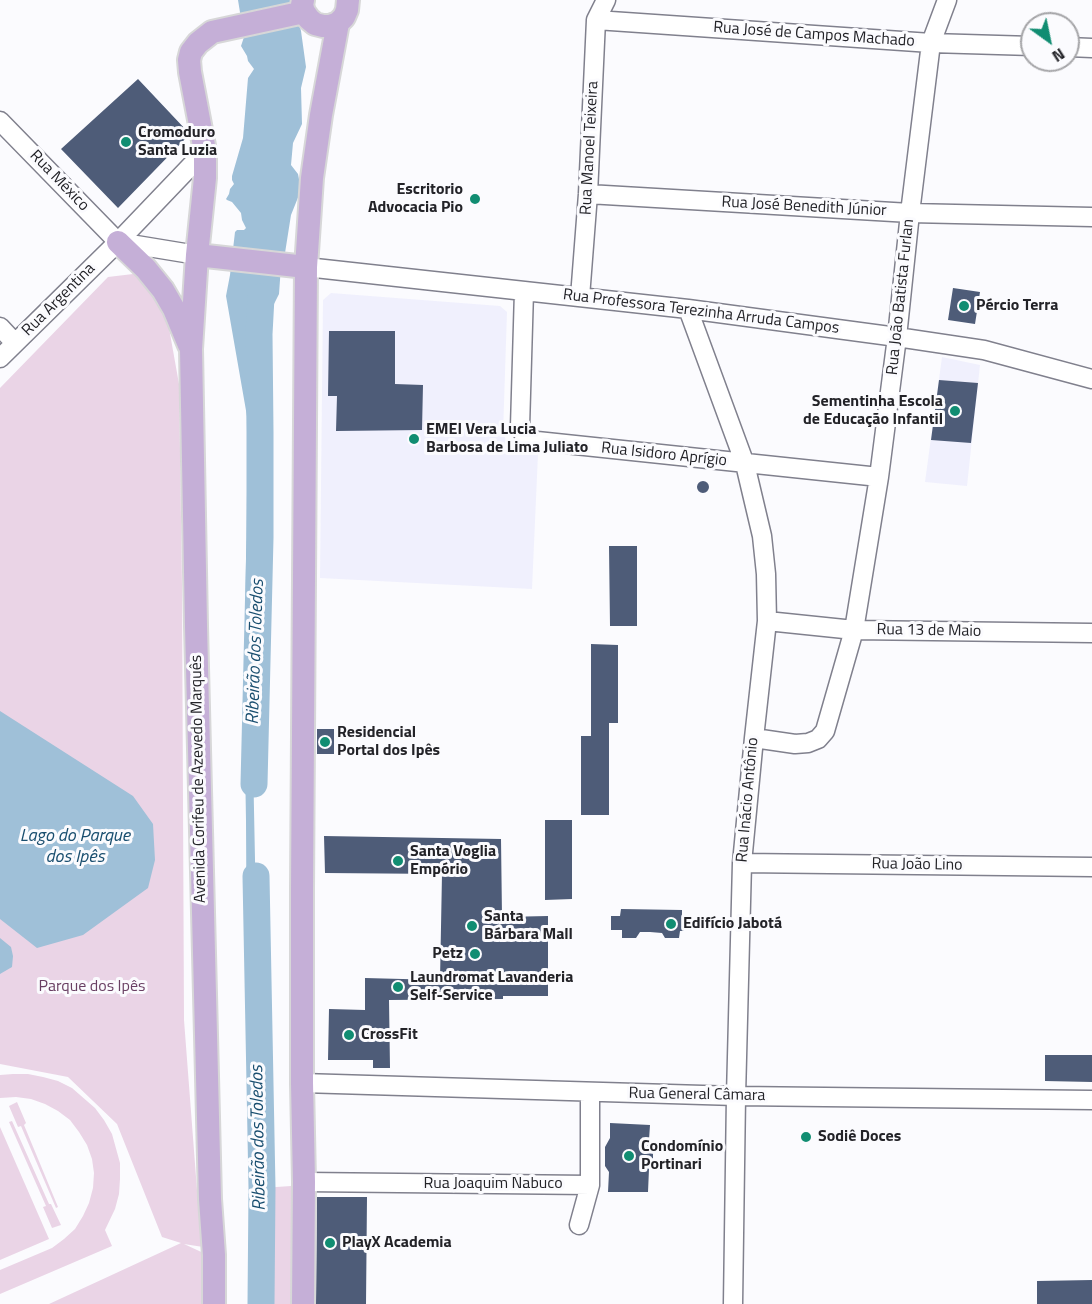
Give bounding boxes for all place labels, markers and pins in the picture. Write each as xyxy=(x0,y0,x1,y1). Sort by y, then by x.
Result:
place label: Cromoduro Santa Luzia xyxy=(138,123,217,161)
marker: Cromoduro Santa Luzia xyxy=(119,135,133,149)
place label: Escritorio Advocacia Pio xyxy=(368,180,463,218)
marker: Escritorio Advocacia Pio xyxy=(468,192,482,206)
place label: Pércio Terra xyxy=(976,296,1058,316)
marker: Pércio Terra xyxy=(957,299,971,313)
place label: Sementinha Escola de Educação Infantil xyxy=(803,392,943,430)
marker: Sementinha Escola de Educação Infantil xyxy=(948,404,962,418)
place label: EMEI Vera Lucia Barbosa de Lima Juliato xyxy=(426,420,588,458)
marker: EMEI Vera Lucia Barbosa de Lima Juliato xyxy=(407,432,421,446)
place label: Residencial Portal dos Ipês xyxy=(337,723,440,761)
marker: Residencial Portal dos Ipês xyxy=(318,735,332,749)
place label: Santa Voglia Empório xyxy=(410,842,496,880)
marker: Santa Voglia Empório xyxy=(391,854,405,868)
place label: Santa Bárbara Mall xyxy=(484,907,573,945)
place label: Edifício Jabotá xyxy=(683,914,782,934)
marker: Edifício Jabotá xyxy=(664,917,678,931)
marker: Santa Bárbara Mall xyxy=(465,919,479,933)
place label: Petz xyxy=(432,944,463,964)
marker: Petz xyxy=(468,947,482,961)
place label: Laundromat Lavanderia Self-Service xyxy=(410,968,573,1006)
marker: Laundromat Lavanderia Self-Service xyxy=(391,980,405,994)
place label: CrossFit xyxy=(361,1025,418,1045)
marker: CrossFit xyxy=(342,1028,356,1042)
place label: Sodiê Doces xyxy=(818,1127,901,1147)
marker: Sodiê Doces xyxy=(799,1130,813,1144)
place label: Condomínio Portinari xyxy=(641,1137,723,1175)
marker: Condomínio Portinari xyxy=(622,1149,636,1163)
place label: PlayX Academia xyxy=(342,1233,452,1253)
marker: PlayX Academia xyxy=(323,1236,337,1250)

